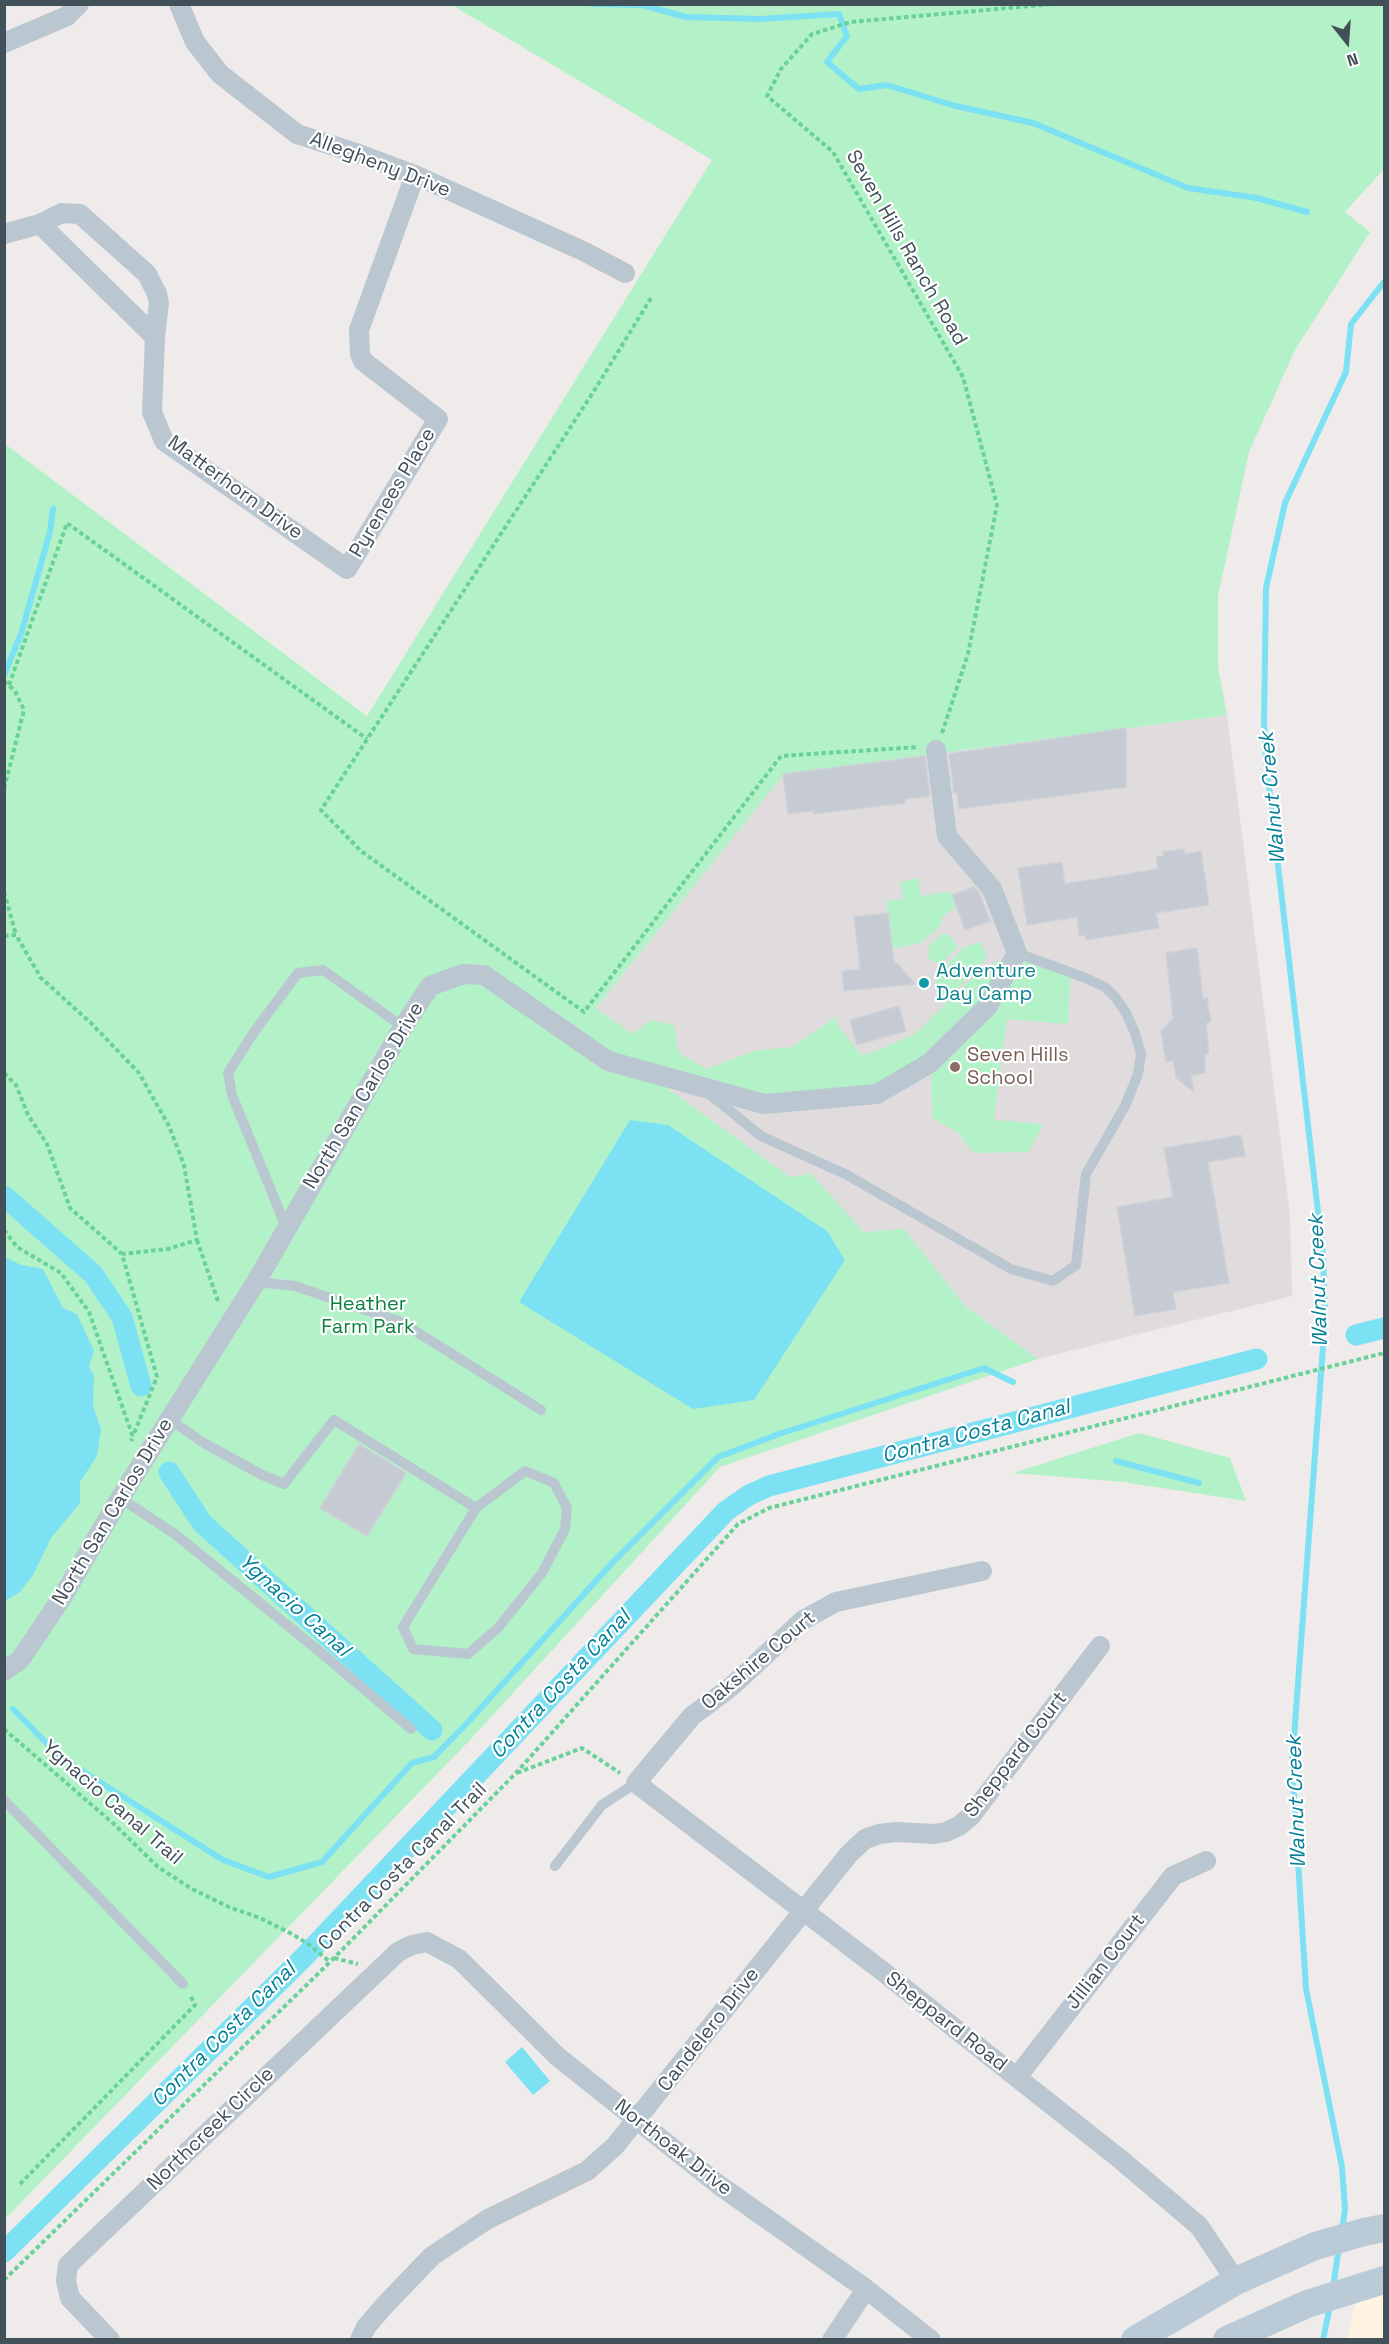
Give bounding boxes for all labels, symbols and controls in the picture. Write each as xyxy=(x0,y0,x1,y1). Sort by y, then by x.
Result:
north arrow xyxy=(1317,12,1377,72)
text: N xyxy=(1344,48,1361,71)
street label: Allegheny Drive xyxy=(306,127,454,203)
street label: Seven Hills Ranch Road xyxy=(840,146,972,350)
street label: Pyrenees Place xyxy=(345,424,441,562)
street label: Matterhorn Drive xyxy=(163,431,307,545)
water label: Walnut Creek xyxy=(1255,731,1291,865)
place label: Adventure Day Camp xyxy=(936,960,1036,1007)
marker: Adventure Day Camp xyxy=(917,976,931,990)
street label: North San Carlos Drive xyxy=(299,998,429,1194)
place label: Seven Hills School xyxy=(967,1044,1069,1091)
marker: Seven Hills School xyxy=(948,1060,962,1074)
water label: Walnut Creek xyxy=(1304,1214,1334,1348)
park label: Heather Farm Park xyxy=(321,1293,415,1340)
water label: Contra Costa Canal xyxy=(879,1395,1073,1469)
street label: North San Carlos Drive xyxy=(48,1414,178,1610)
water label: Ygnacio Canal xyxy=(233,1550,355,1662)
water label: Contra Costa Canal xyxy=(486,1606,636,1764)
street label: Oakshire Court xyxy=(697,1606,821,1716)
street label: Sheppard Court xyxy=(959,1687,1073,1823)
water label: Walnut Creek xyxy=(1282,1735,1312,1869)
street label: Ygnacio Canal Trail xyxy=(37,1736,187,1870)
street label: Contra Costa Canal Trail xyxy=(314,1778,492,1956)
street label: Jillian Court xyxy=(1061,1909,1151,2015)
water label: Contra Costa Canal xyxy=(147,1958,301,2112)
street label: Candelero Drive xyxy=(653,1963,765,2097)
street label: Sheppard Road xyxy=(880,1967,1012,2077)
street label: Northcreek Circle xyxy=(143,2062,279,2196)
street label: Northoak Drive xyxy=(610,2095,736,2201)

